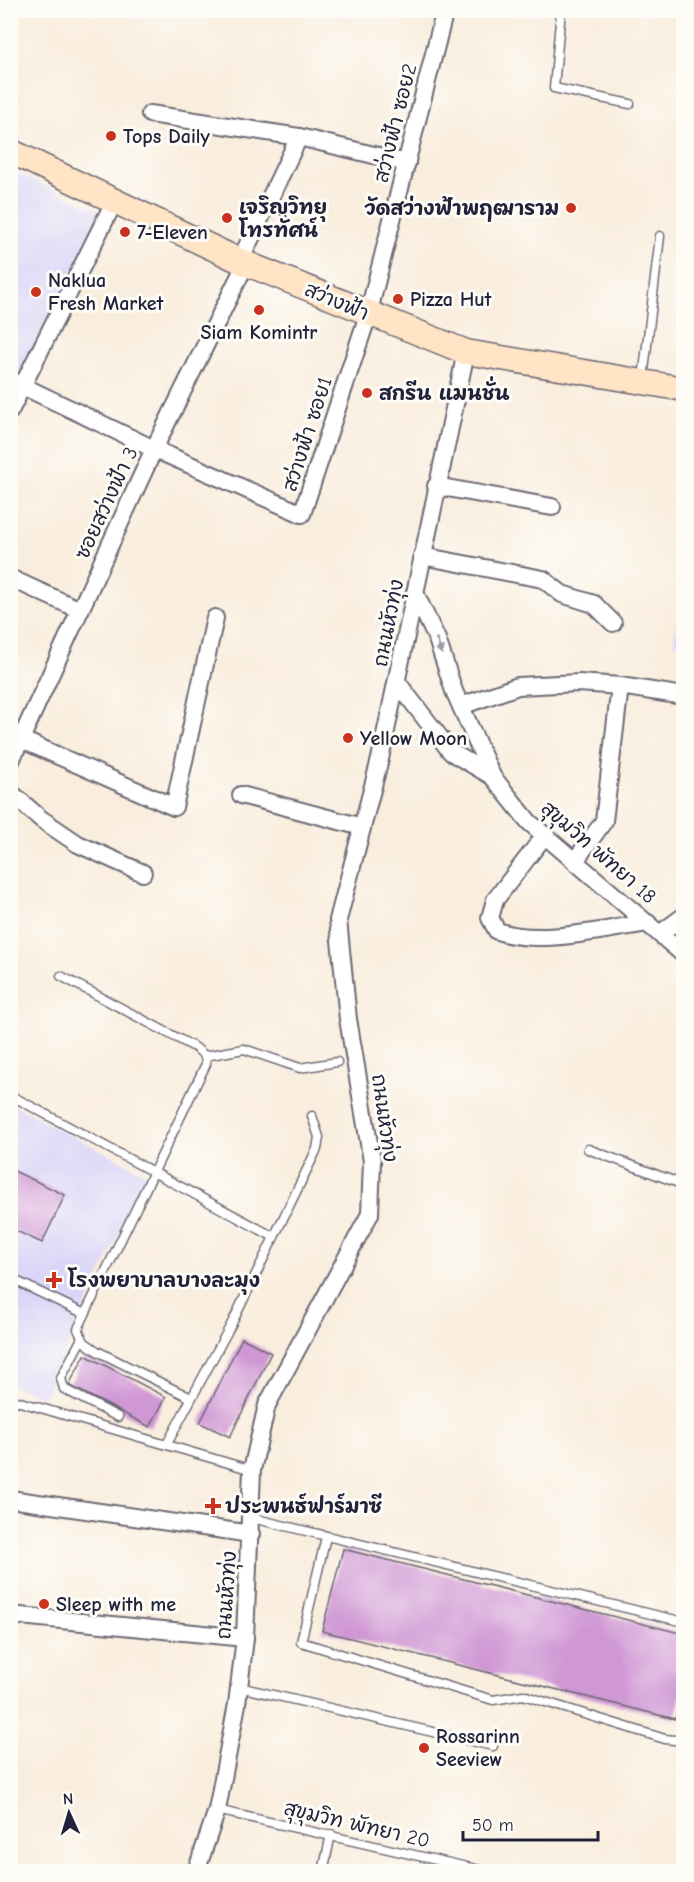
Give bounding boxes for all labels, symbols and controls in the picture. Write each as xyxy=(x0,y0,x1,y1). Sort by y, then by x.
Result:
street label: สว่างฟ้า ซอย2 xyxy=(367,61,421,185)
place label: Tops Daily xyxy=(123,125,210,148)
marker: Tops Daily xyxy=(104,129,118,143)
place label: เจริญวิทยุ โทรทัศน์ xyxy=(238,195,327,242)
place label: วัดสว่างฟ้าพฤฒาราม xyxy=(364,195,559,222)
marker: วัดสว่างฟ้าพฤฒาราม xyxy=(564,201,578,215)
marker: เจริญวิทยุ โทรทัศน์ xyxy=(220,211,234,225)
place label: 7-Eleven xyxy=(137,221,208,244)
marker: 7-Eleven xyxy=(118,225,132,239)
place label: Naklua Fresh Market xyxy=(48,269,164,315)
street label: สว่างฟ้า xyxy=(301,275,373,325)
marker: Naklua Fresh Market xyxy=(29,285,43,299)
place label: Pizza Hut xyxy=(410,288,492,311)
marker: Pizza Hut xyxy=(391,292,405,306)
marker: Siam Komintr xyxy=(252,303,266,317)
place label: Siam Komintr xyxy=(201,321,317,344)
street label: สว่างฟ้า ซอย1 xyxy=(275,373,337,494)
place label: สกรีน แมนชั่น xyxy=(379,376,510,405)
marker: สกรีน แมนชั่น xyxy=(360,386,374,400)
street label: ซอยสว่างฟ้า 3 xyxy=(68,442,142,563)
street label: ถนนหัวทุ่ง xyxy=(367,577,412,670)
one-way arrow xyxy=(435,637,445,655)
place label: Yellow Moon xyxy=(360,727,467,750)
marker: Yellow Moon xyxy=(341,731,355,745)
street label: สุขุมวิท พัทยา 18 xyxy=(534,796,661,911)
street label: ถนนหัวทุ่ง xyxy=(363,1072,404,1164)
place label: โรงพยาบาลบางละมุง xyxy=(67,1267,260,1295)
marker: โรงพยาบาลบางละมุง xyxy=(45,1271,63,1289)
place label: ประพนธ์ฟาร์มาซี xyxy=(225,1493,383,1518)
marker: ประพนธ์ฟาร์มาซี xyxy=(206,1499,220,1513)
street label: ถนนหัวทุ่ง xyxy=(210,1550,245,1640)
place label: Sleep with me xyxy=(56,1593,176,1616)
marker: Sleep with me xyxy=(37,1597,51,1611)
place label: Rossarinn Seeview xyxy=(436,1725,520,1771)
marker: Rossarinn Seeview xyxy=(417,1741,431,1755)
north arrow xyxy=(39,1783,99,1843)
text: N xyxy=(62,1790,74,1808)
street label: สุขุมวิท พัทยา 20 xyxy=(281,1796,432,1856)
scale bar xyxy=(463,1804,598,1842)
text: 50 m xyxy=(472,1815,514,1836)

